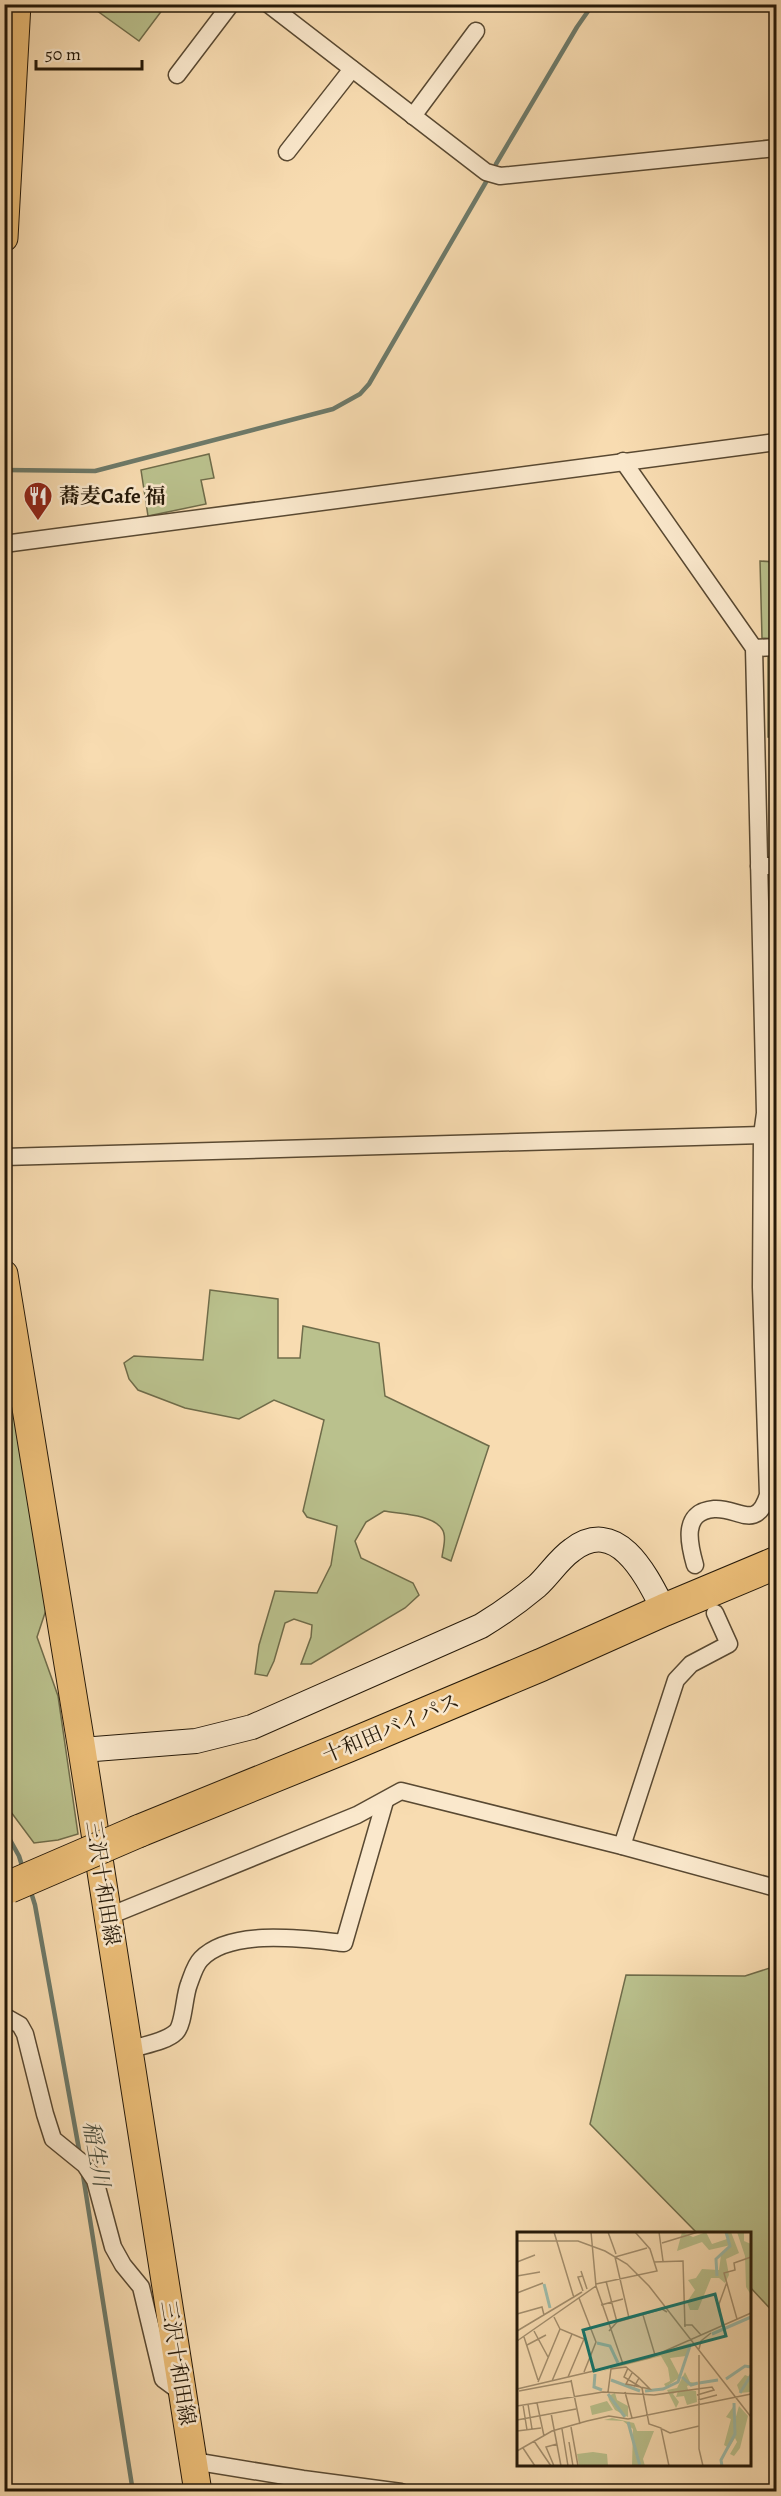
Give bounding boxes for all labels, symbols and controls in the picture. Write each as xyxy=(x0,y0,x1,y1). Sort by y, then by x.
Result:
scale bar xyxy=(36,33,142,71)
text: 50 m xyxy=(45,42,81,66)
restaurant icon: 蕎麦Cafe 福 xyxy=(22,480,54,522)
place label: 蕎麦Cafe 福 xyxy=(59,482,165,510)
street label: 十和田バイパス xyxy=(318,1686,464,1770)
street label: 三沢十和田線 xyxy=(79,1819,127,1947)
water label: 稲生川 xyxy=(75,2119,117,2191)
inset map xyxy=(517,2232,751,2466)
street label: 三沢十和田線 xyxy=(154,2299,202,2427)

